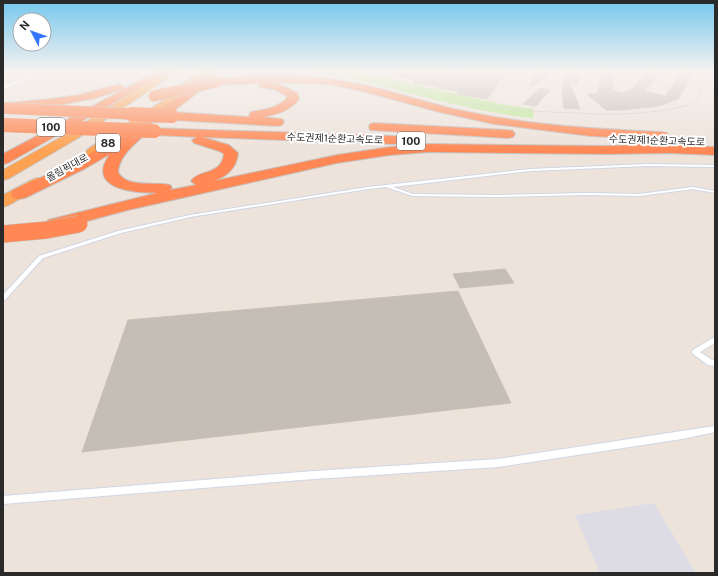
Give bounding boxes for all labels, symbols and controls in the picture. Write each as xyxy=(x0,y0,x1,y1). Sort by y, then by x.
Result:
north arrow xyxy=(12,12,52,52)
text: N xyxy=(17,18,32,33)
road number: 100 xyxy=(37,118,65,136)
street label: 수도권제1순환고속도로 xyxy=(287,130,383,146)
road number: 100 xyxy=(397,132,425,150)
street label: 수도권제1순환고속도로 xyxy=(609,132,705,148)
road number: 88 xyxy=(96,134,120,152)
street label: 올림픽대로 xyxy=(44,151,90,183)

